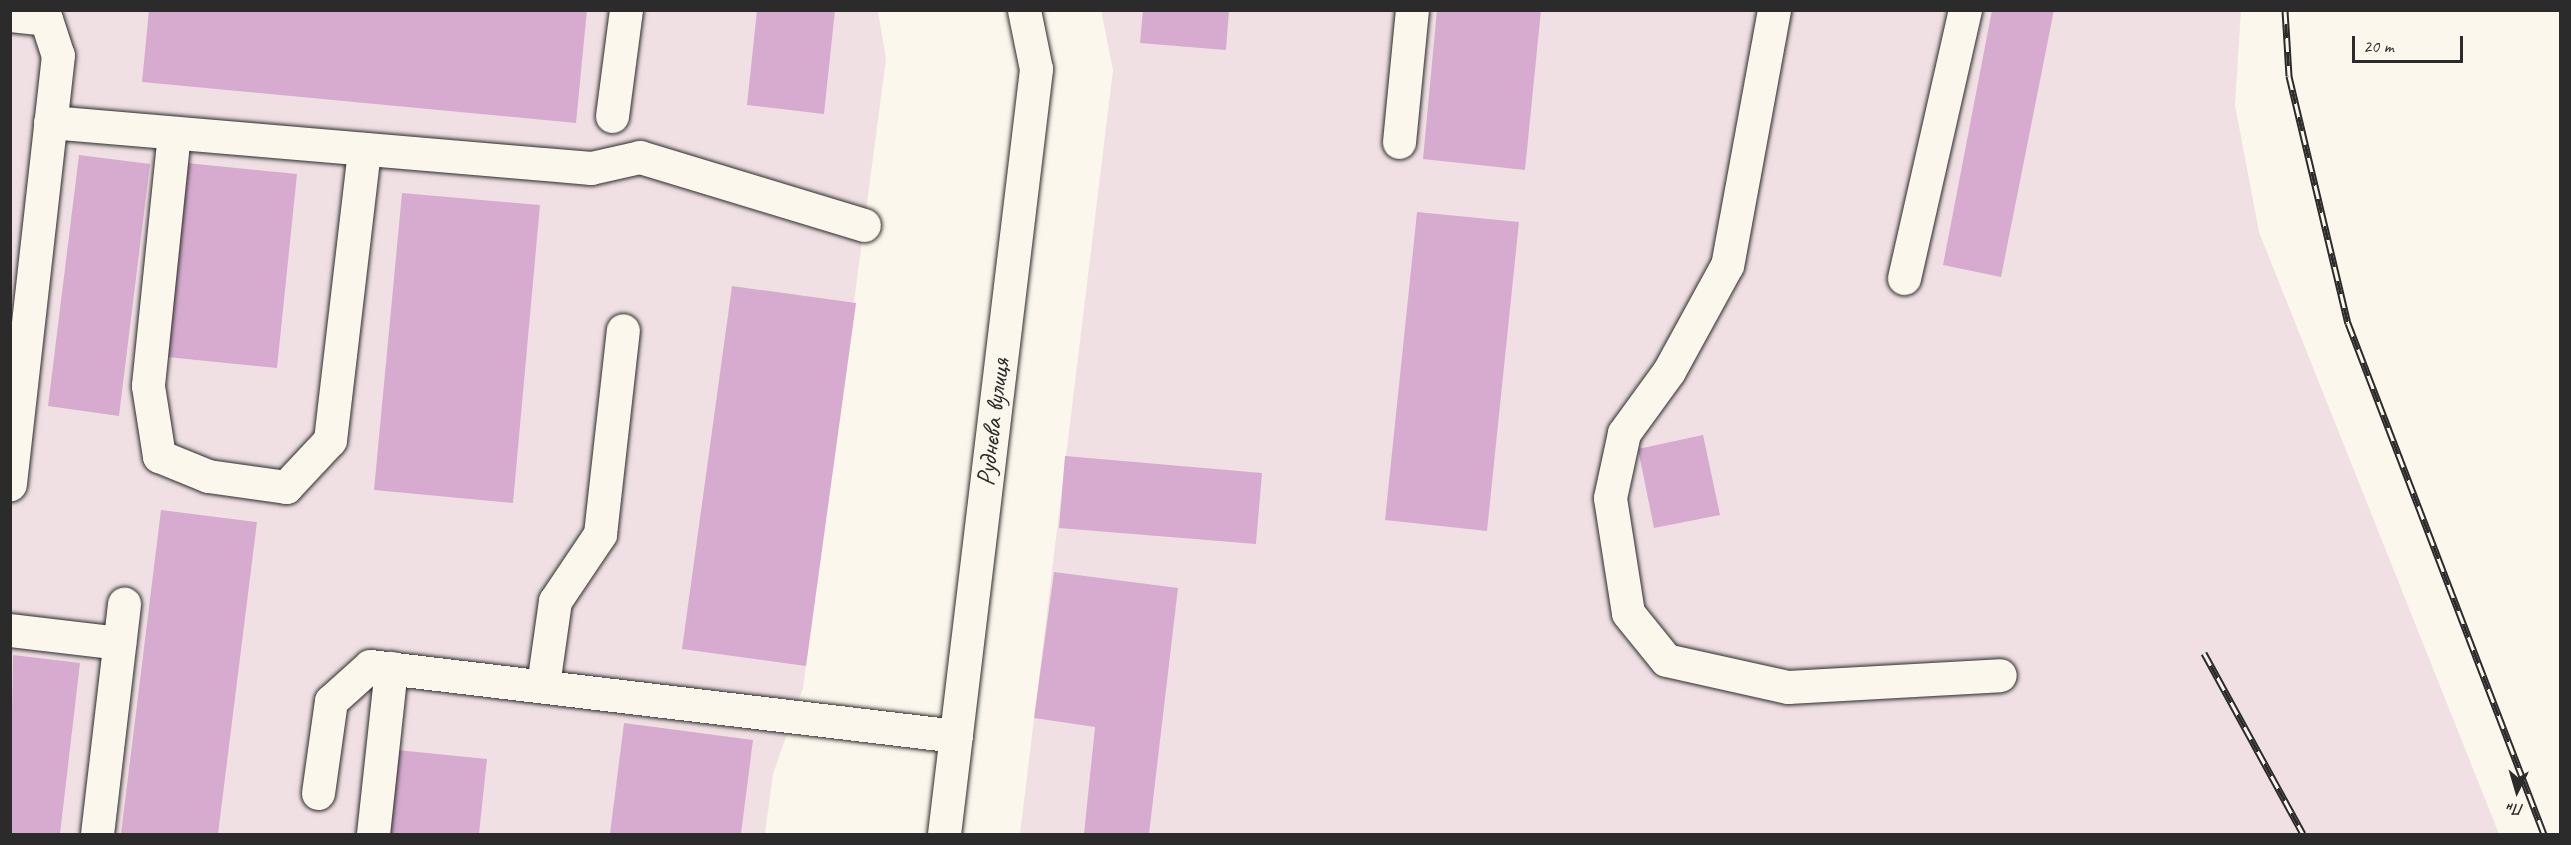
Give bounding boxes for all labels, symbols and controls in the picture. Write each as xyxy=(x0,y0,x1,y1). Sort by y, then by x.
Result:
scale bar xyxy=(2355,24,2466,62)
text: 20 m xyxy=(2363,35,2394,57)
street label: Руднєва вулиця xyxy=(970,356,1016,488)
north arrow xyxy=(2487,761,2547,821)
text: Пн xyxy=(2506,798,2525,820)

